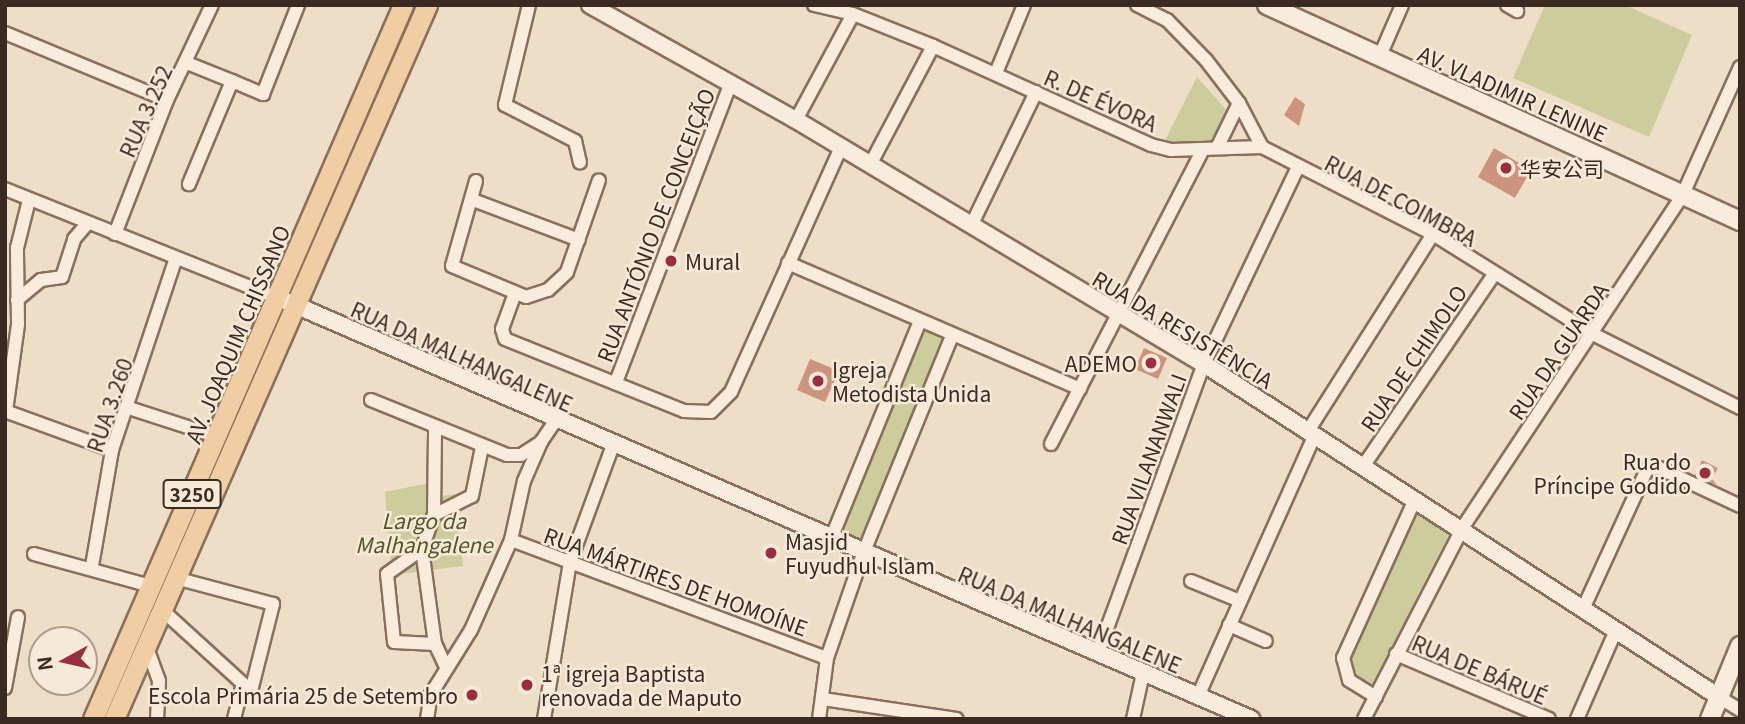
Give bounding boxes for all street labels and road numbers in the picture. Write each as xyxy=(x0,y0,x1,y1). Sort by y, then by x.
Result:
street label: AV. VLADIMIR LENINE xyxy=(1415,40,1611,146)
street label: RUA 3.252 xyxy=(114,61,176,161)
street label: R. DE ÉVORA xyxy=(1041,64,1161,136)
street label: RUA ANTÓNIO DE CONCEIÇÃO xyxy=(591,85,719,365)
street label: RUA DE COIMBRA xyxy=(1321,149,1481,251)
street label: AV. JOAQUIM CHISSANO xyxy=(180,221,294,447)
street label: RUA DA RESISTÊNCIA xyxy=(1088,265,1278,393)
street label: RUA DA GUARDA xyxy=(1503,278,1613,424)
street label: RUA DE CHIMOLO xyxy=(1355,280,1471,436)
street label: RUA DA MALHANGALENE xyxy=(347,296,577,416)
street label: RUA 3.260 xyxy=(81,355,137,455)
street label: RUA VILANANWALI xyxy=(1105,370,1191,548)
road number: 3250 xyxy=(162,478,222,509)
street label: RUA MÁRTIRES DE HOMOÍNE xyxy=(541,522,811,640)
street label: RUA DA MALHANGALENE xyxy=(955,561,1185,677)
street label: RUA DE BÁRUÉ xyxy=(1409,629,1551,709)

